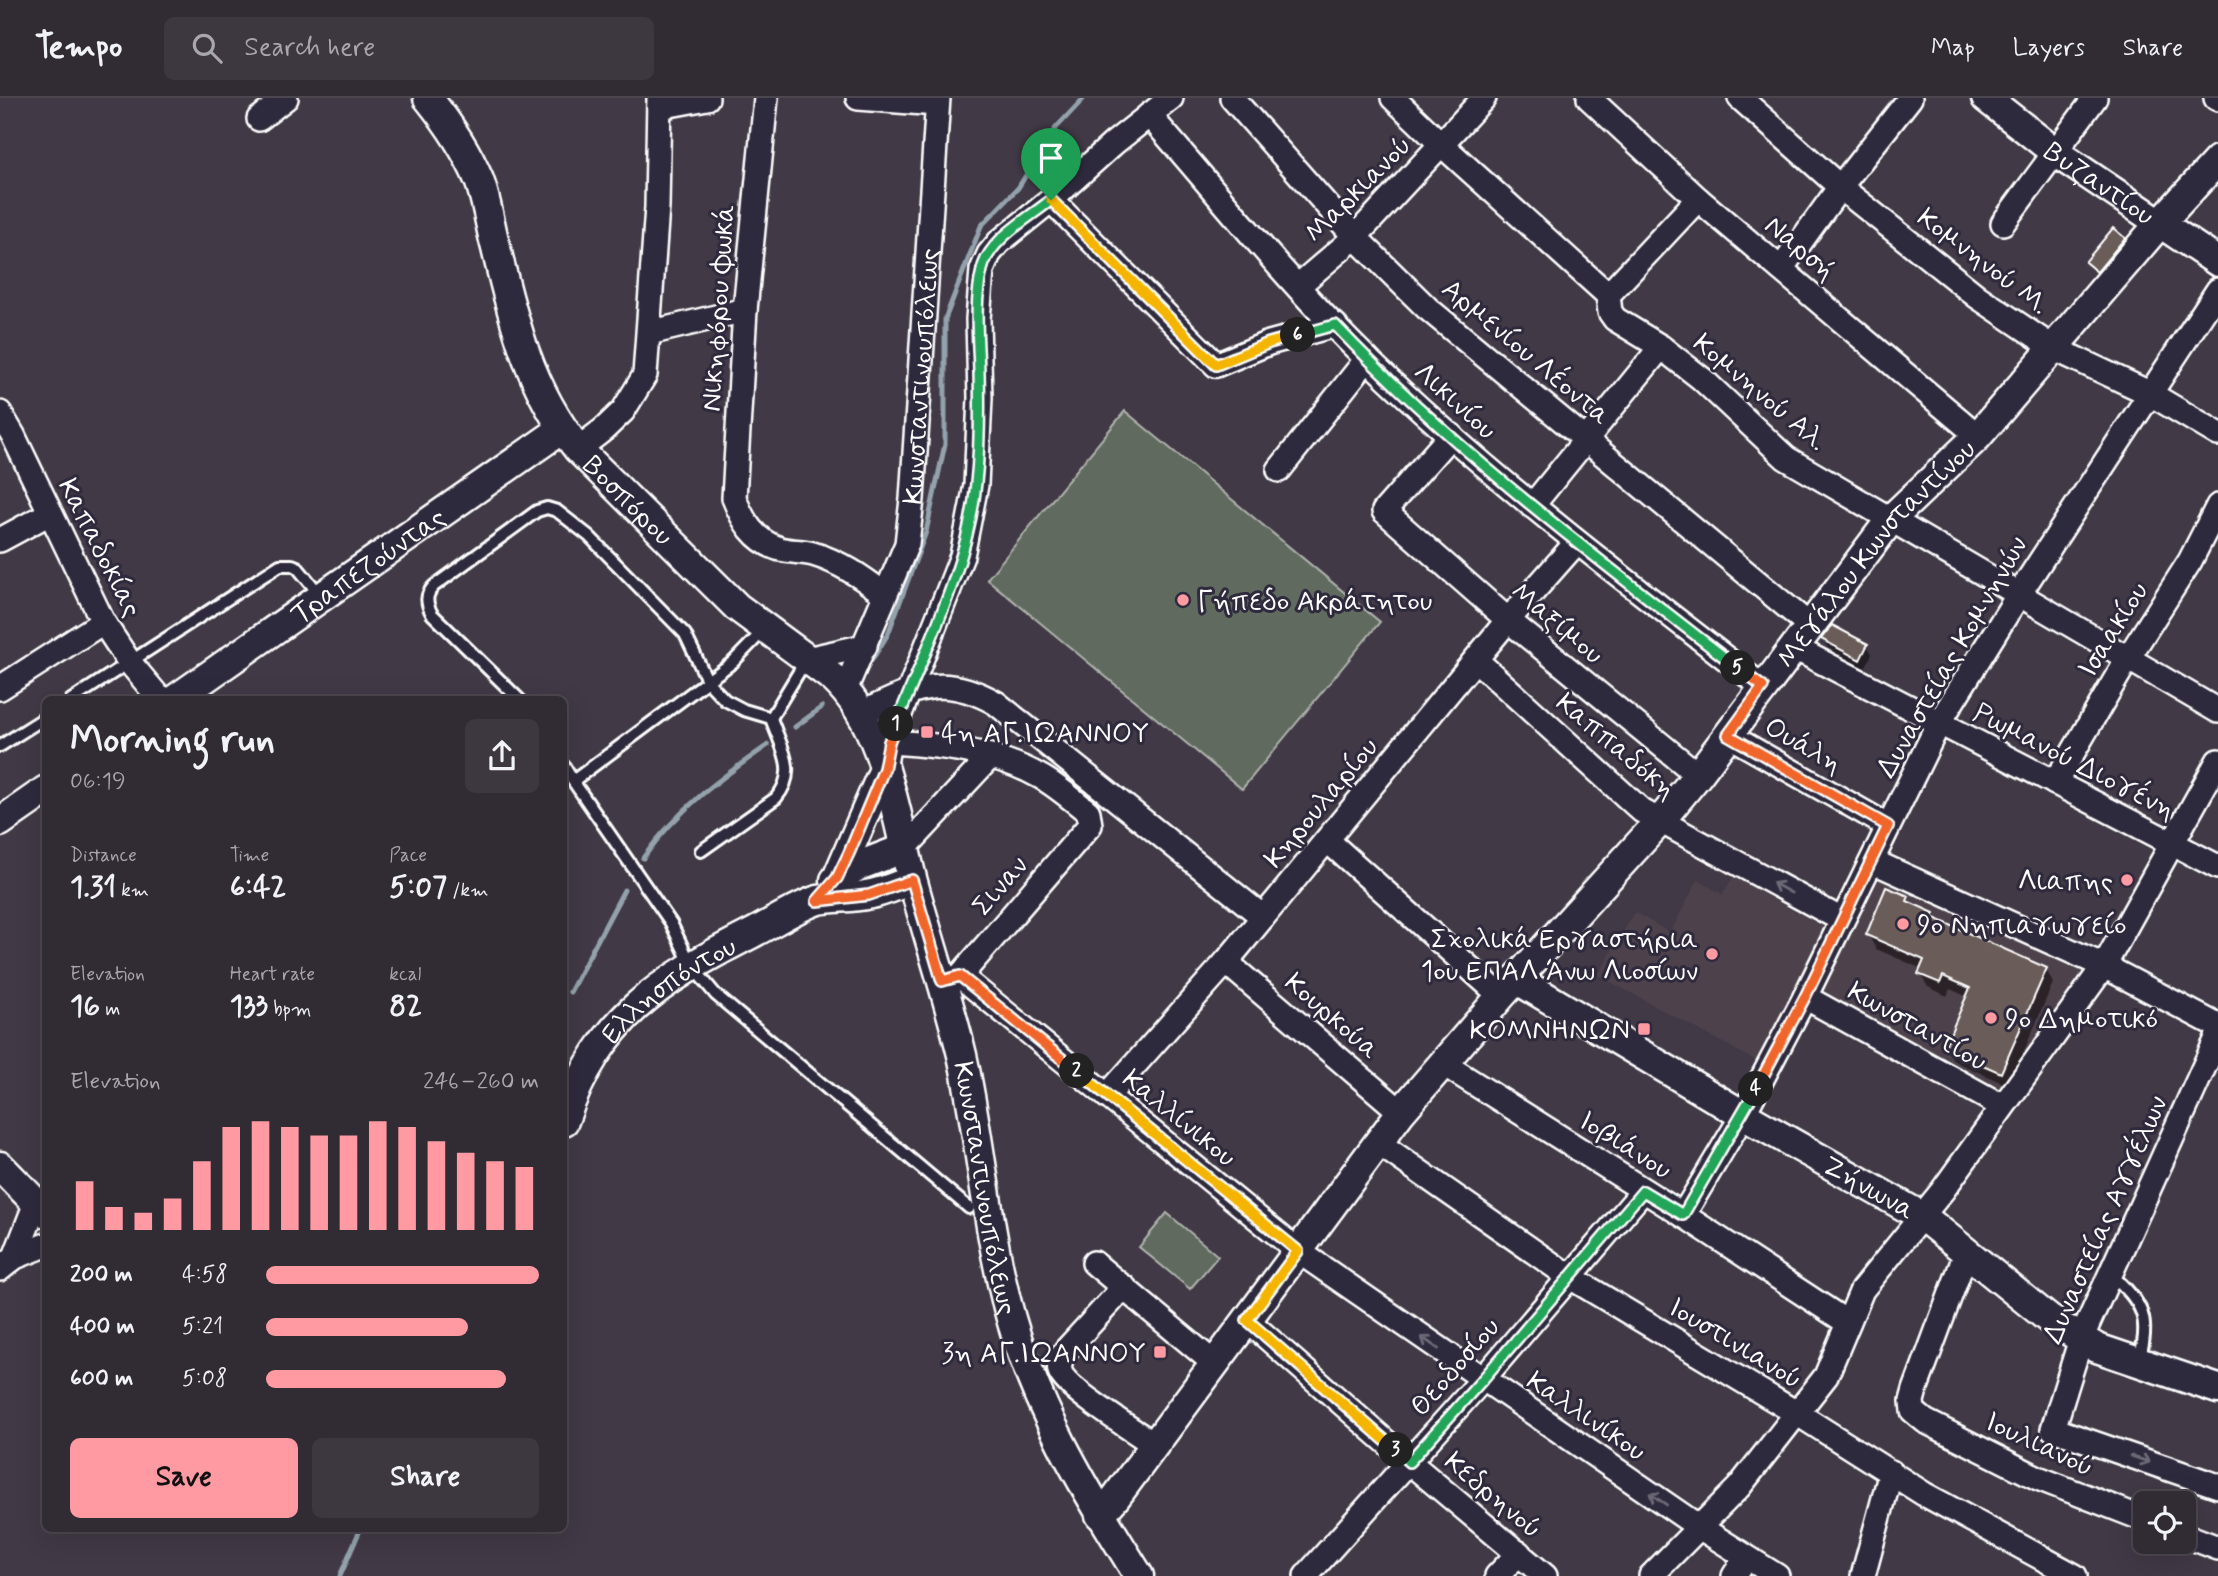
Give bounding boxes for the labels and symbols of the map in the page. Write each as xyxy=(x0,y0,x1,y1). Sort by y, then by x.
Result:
pin xyxy=(1021,128,1081,200)
street label: Μαρκιανού xyxy=(1297,128,1421,252)
street label: Βυζαντίου xyxy=(2035,134,2161,235)
street label: Κομνηνού Μ. xyxy=(1909,200,2056,324)
street label: Νικηφόρου Φωκά xyxy=(694,203,745,413)
street label: Ναρσή xyxy=(1756,208,1843,290)
street label: Κωνσταντινουπόλεως xyxy=(896,247,949,506)
street label: Αρμενίου Λέοντα xyxy=(1433,271,1618,434)
pin: 6 xyxy=(1280,317,1316,352)
street label: Κομνηνού Αλ. xyxy=(1684,326,1834,460)
street label: Λικινίου xyxy=(1405,355,1504,449)
street label: Μεγάλου Κωνσταντίνου xyxy=(1769,432,1985,676)
street label: Βοσπόρου xyxy=(574,448,681,555)
street label: Καπαδοκίας xyxy=(48,472,150,624)
street label: Τραπεζούντας xyxy=(284,500,454,634)
street label: Δυναστείας Κομνηνών xyxy=(1869,530,2037,785)
street label: Μαξίμου xyxy=(1502,574,1611,674)
street label: Ισαακίου xyxy=(2070,575,2158,685)
place label: Γήπεδο Ακράτητου xyxy=(1197,584,1432,621)
marker: Γήπεδο Ακράτητου xyxy=(1175,592,1191,608)
pin: 5 xyxy=(1720,650,1756,686)
street label: Καππαδόκη xyxy=(1547,685,1684,808)
street label: Ρωμανού Διογένη xyxy=(1966,695,2181,829)
pin: 1 xyxy=(878,706,914,742)
street label: Ουάλη xyxy=(1757,709,1849,783)
place label: 4η ΑΓ.ΙΩΑΝΝΟΥ xyxy=(941,716,1149,753)
marker: 4η ΑΓ.ΙΩΑΝΝΟΥ xyxy=(919,724,935,740)
street label: Κηρουλαρίου xyxy=(1256,730,1387,877)
street label: Σιναν xyxy=(965,849,1037,925)
place label: Λιαπης xyxy=(2018,864,2113,901)
marker: Λιαπης xyxy=(2119,872,2135,888)
one-way arrow xyxy=(1772,880,1793,894)
place label: 9ο Νηπιαγωγείο xyxy=(1917,908,2127,945)
marker: 9ο Νηπιαγωγείο xyxy=(1895,916,1911,932)
place label: Σχολικά Εργαστήρια 1ου ΕΠΑΛ Άνω Λιοσίων xyxy=(1421,922,1698,991)
street label: Ελλησπόντου xyxy=(594,929,743,1052)
marker: Σχολικά Εργαστήρια 1ου ΕΠΑΛ Άνω Λιοσίων xyxy=(1704,946,1720,962)
street label: Κουρκούα xyxy=(1276,965,1387,1069)
street label: Κωνσταντίου xyxy=(1840,974,1993,1081)
place label: 9ο Δημοτικό xyxy=(2005,1002,2158,1039)
marker: 9ο Δημοτικό xyxy=(1983,1010,1999,1026)
place label: ΚΟΜΝΗΝΩΝ xyxy=(1470,1013,1630,1050)
marker: ΚΟΜΝΗΝΩΝ xyxy=(1636,1021,1652,1037)
pin: 2 xyxy=(1060,1054,1094,1088)
street label: Κωνσταντινουπόλεως xyxy=(943,1058,1025,1319)
street label: Καλλίνικου xyxy=(1114,1062,1243,1176)
pin: 4 xyxy=(1738,1072,1774,1107)
street label: Δυναστείας Αγγέλων xyxy=(2035,1090,2178,1350)
street label: Ιοβιάνου xyxy=(1571,1103,1678,1189)
street label: Ζήνωνα xyxy=(1815,1148,1921,1230)
street label: Ιουστινιανού xyxy=(1661,1290,1809,1399)
street label: Θεοδοσίου xyxy=(1403,1310,1509,1425)
place label: 3η ΑΓ.ΙΩΑΝΝΟΥ xyxy=(941,1336,1146,1373)
one-way arrow xyxy=(1421,1336,1440,1350)
marker: 3η ΑΓ.ΙΩΑΝΝΟΥ xyxy=(1152,1344,1168,1360)
street label: Καλλινίκου xyxy=(1519,1364,1653,1471)
street label: Ιουλιανού xyxy=(1979,1404,2099,1487)
pin: 3 xyxy=(1378,1432,1414,1468)
street label: Κεδρηνού xyxy=(1436,1444,1549,1548)
one-way arrow xyxy=(2129,1454,2151,1466)
one-way arrow xyxy=(1649,1492,1668,1506)

